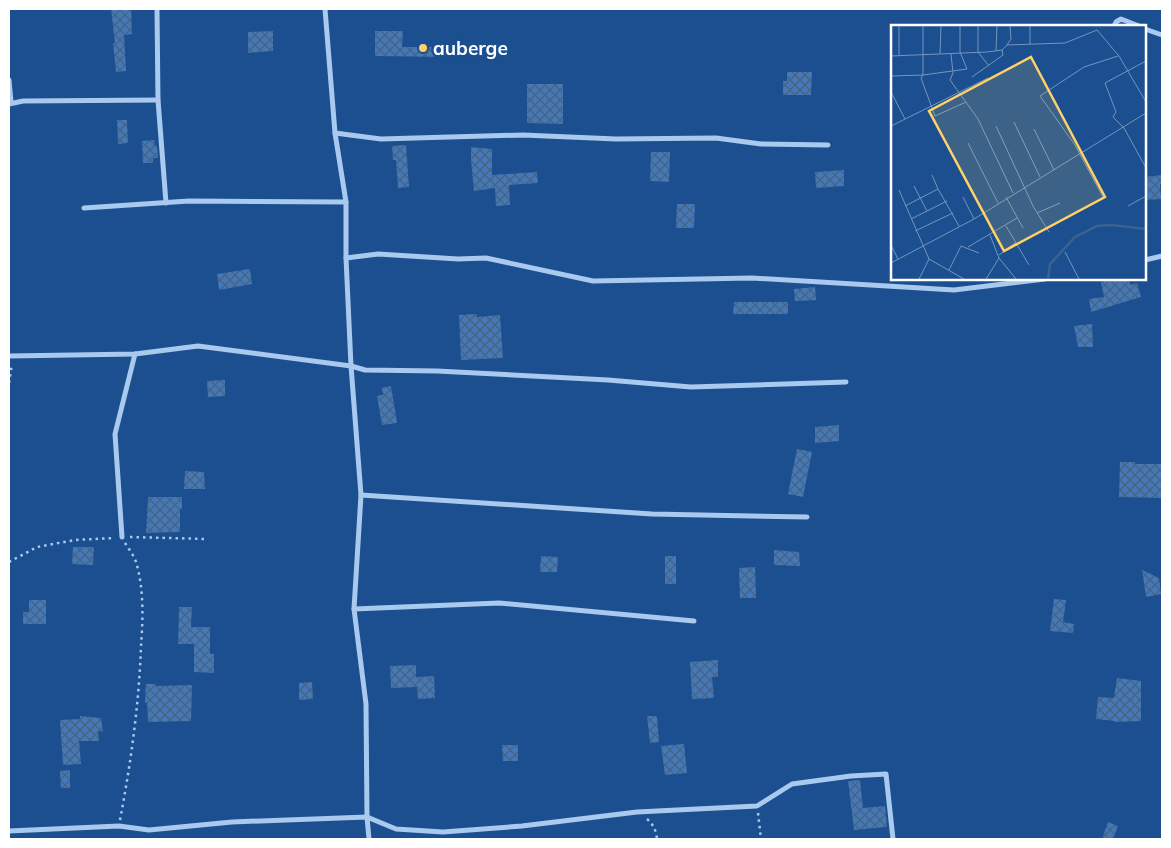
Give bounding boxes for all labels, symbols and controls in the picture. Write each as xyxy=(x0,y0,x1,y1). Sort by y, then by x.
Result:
inset map xyxy=(891,25,1146,280)
place label: auberge xyxy=(433,36,508,60)
marker: auberge xyxy=(417,42,429,54)

